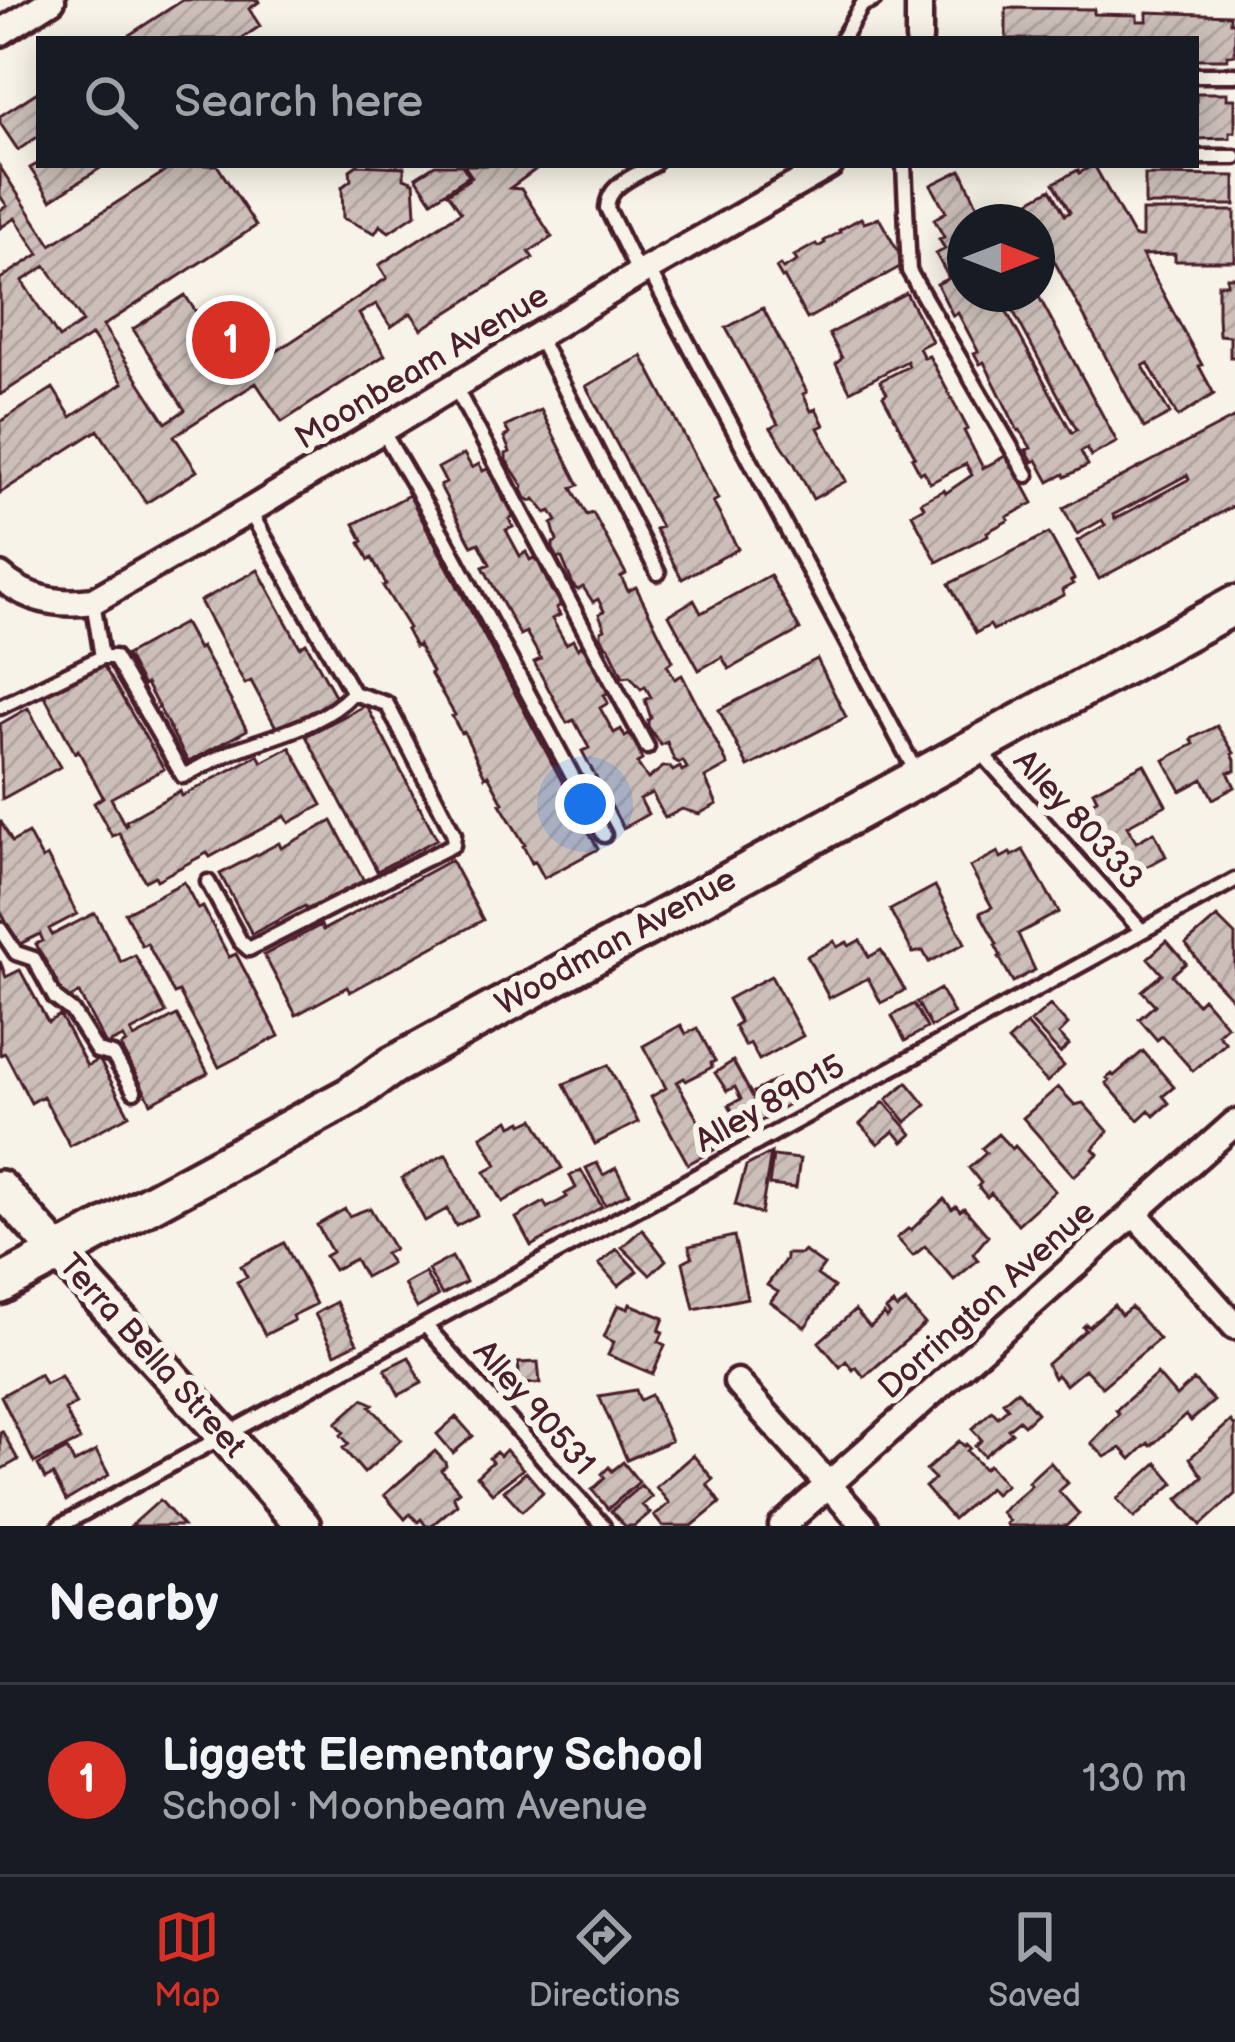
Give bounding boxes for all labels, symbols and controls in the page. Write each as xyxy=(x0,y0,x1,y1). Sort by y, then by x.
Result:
search box xyxy=(36,36,1199,168)
icon: search xyxy=(78,69,144,135)
text: Search here xyxy=(174,75,423,130)
north arrow xyxy=(947,204,1055,312)
street label: Moonbeam Avenue xyxy=(288,276,556,458)
pin: 1 xyxy=(192,295,270,385)
street label: Alley 80333 xyxy=(1005,742,1151,898)
your location xyxy=(555,774,615,834)
street label: Woodman Avenue xyxy=(489,859,743,1025)
street label: Alley 89015 xyxy=(688,1047,852,1161)
street label: Dorrington Avenue xyxy=(870,1192,1104,1408)
street label: Terra Bella Street xyxy=(50,1246,254,1466)
street label: Alley 90531 xyxy=(464,1332,604,1484)
text: Nearby xyxy=(48,1574,219,1635)
text: Liggett Elementary School xyxy=(162,1729,703,1784)
text: 1 xyxy=(79,1756,95,1803)
text: 130 m xyxy=(1082,1756,1187,1803)
text: School · Moonbeam Avenue xyxy=(162,1784,647,1831)
tab: Map xyxy=(154,1904,220,2016)
tab: Directions xyxy=(529,1904,680,2016)
tab: Saved xyxy=(988,1904,1081,2016)

